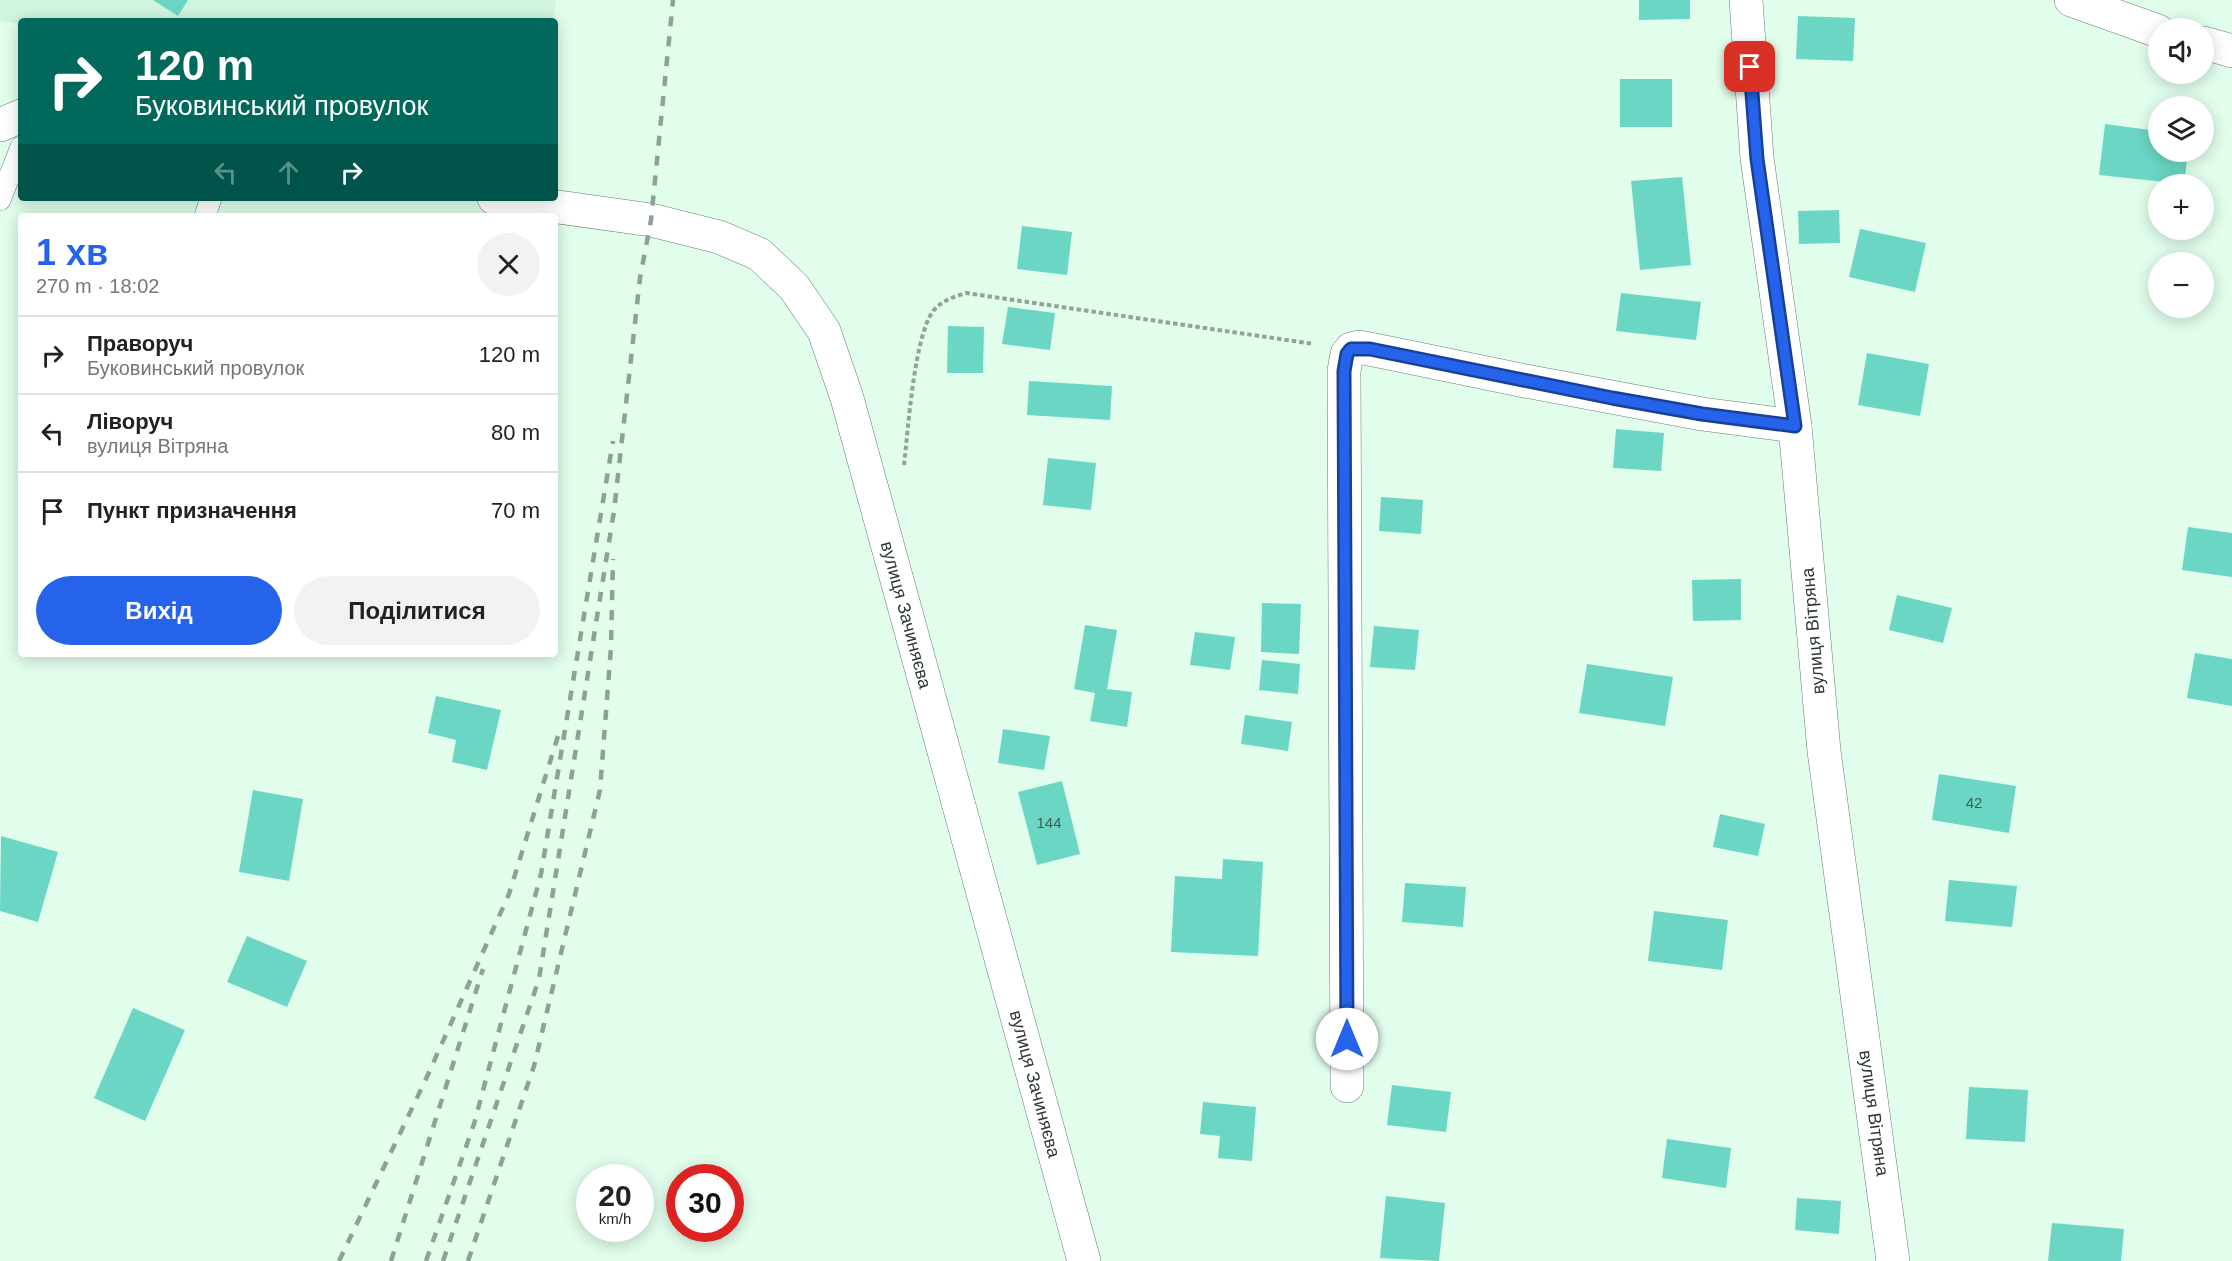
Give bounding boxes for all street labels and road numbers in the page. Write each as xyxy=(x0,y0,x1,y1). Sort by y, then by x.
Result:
street label: вулиця Зачиняєва xyxy=(877,539,936,692)
street label: вулиця Вітряна xyxy=(1797,566,1829,695)
street label: вулиця Зачиняєва xyxy=(1006,1008,1065,1161)
street label: вулиця Вітряна xyxy=(1855,1049,1893,1178)

